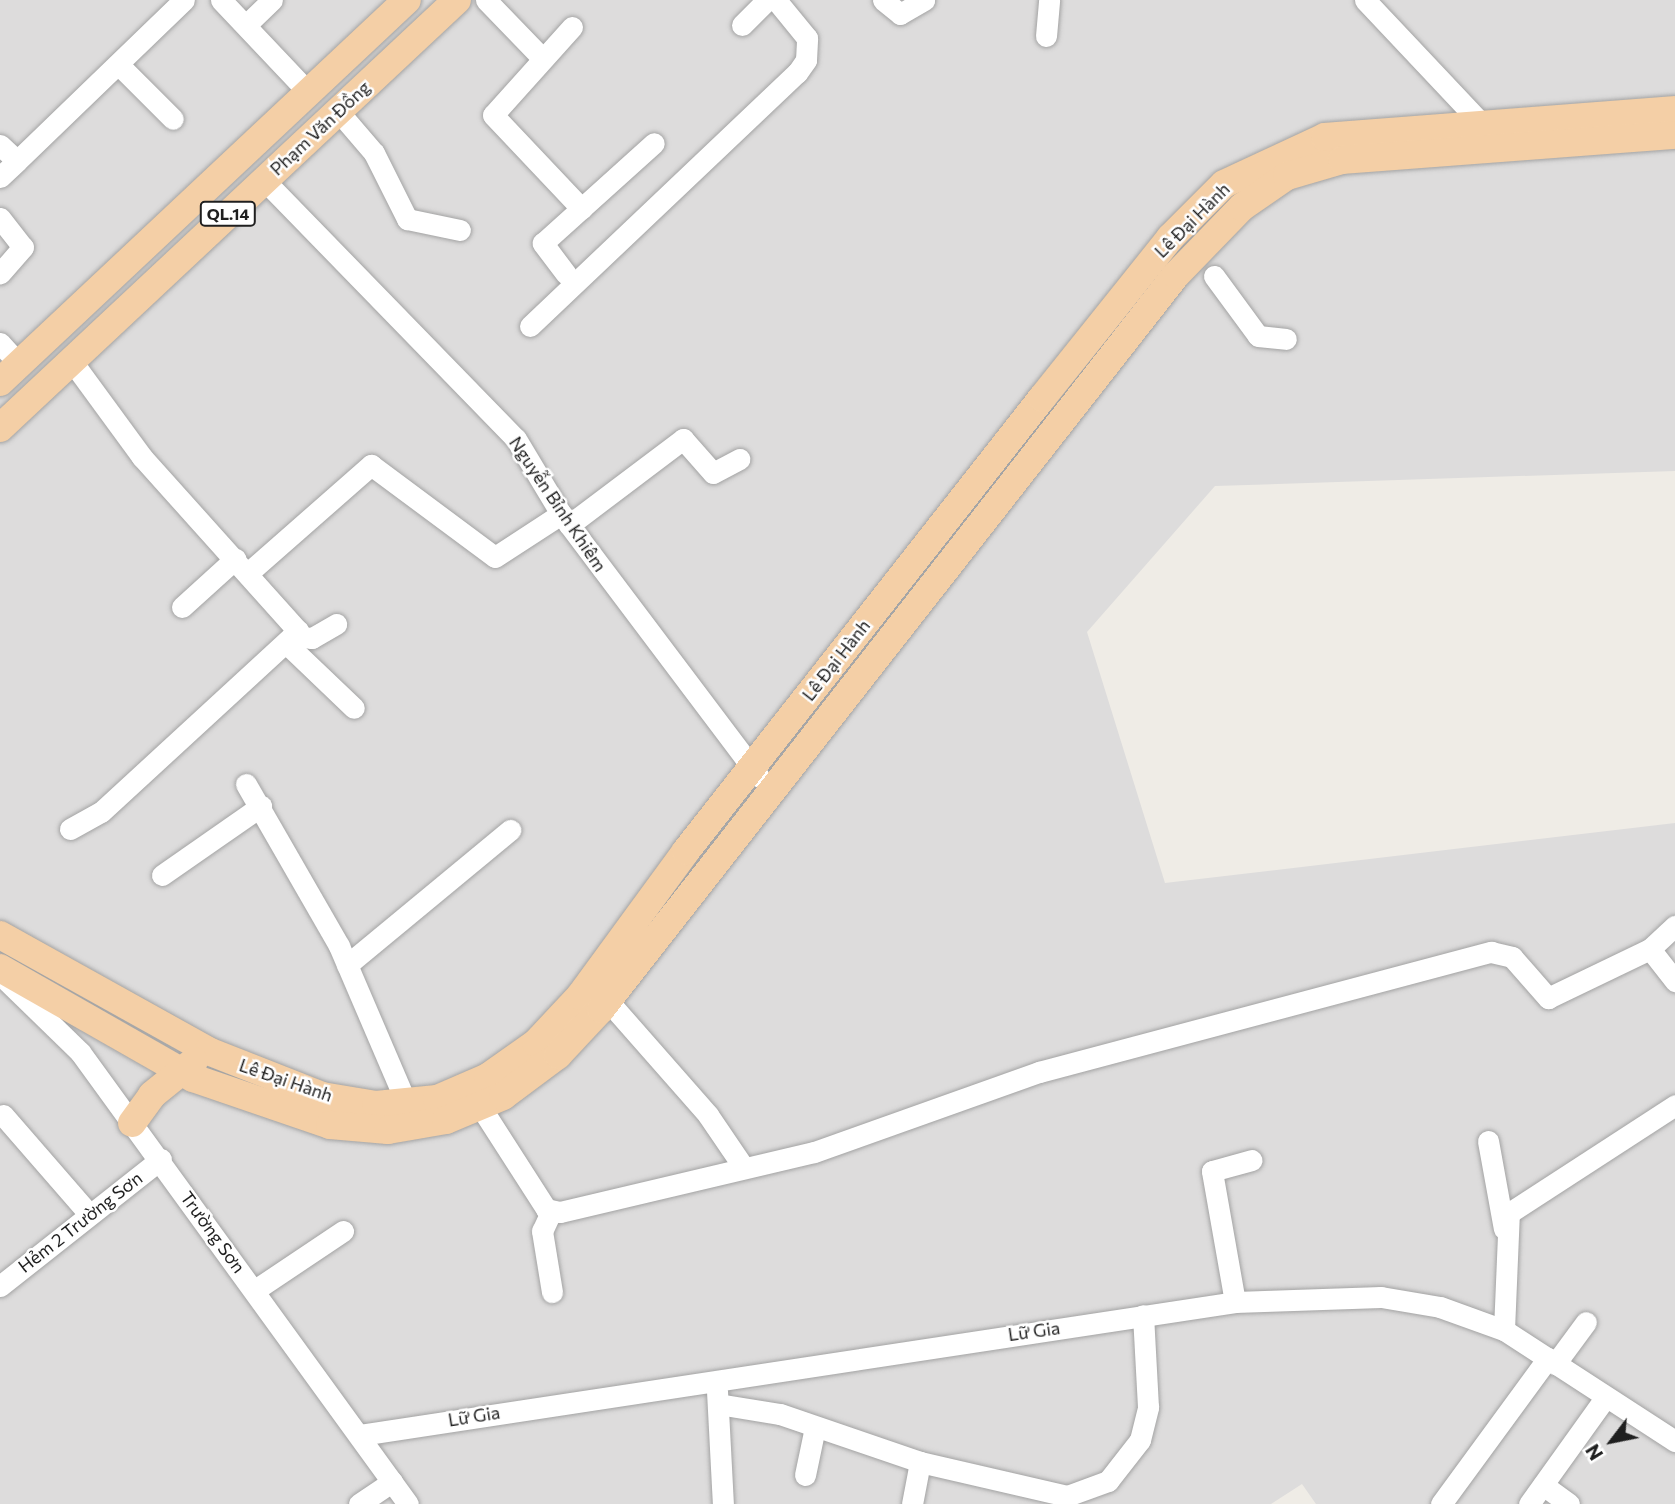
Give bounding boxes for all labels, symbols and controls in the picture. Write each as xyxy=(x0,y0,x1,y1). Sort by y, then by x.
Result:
street label: Phạm Văn Đồng xyxy=(266,76,374,180)
street label: Lê Đại Hành xyxy=(1150,178,1234,262)
road number: QL.14 xyxy=(198,202,258,227)
street label: Nguyễn Bỉnh Khiêm xyxy=(505,432,611,576)
street label: Lê Đại Hành xyxy=(798,615,874,705)
street label: Lê Đại Hành xyxy=(236,1054,336,1106)
street label: Hẻm 2 Trường Sơn xyxy=(14,1167,146,1277)
street label: Trường Sơn xyxy=(176,1187,250,1277)
street label: Lữ Gia xyxy=(1007,1317,1061,1345)
street label: Lữ Gia xyxy=(446,1401,502,1431)
north arrow xyxy=(1577,1406,1647,1476)
text: N xyxy=(1580,1440,1607,1465)

